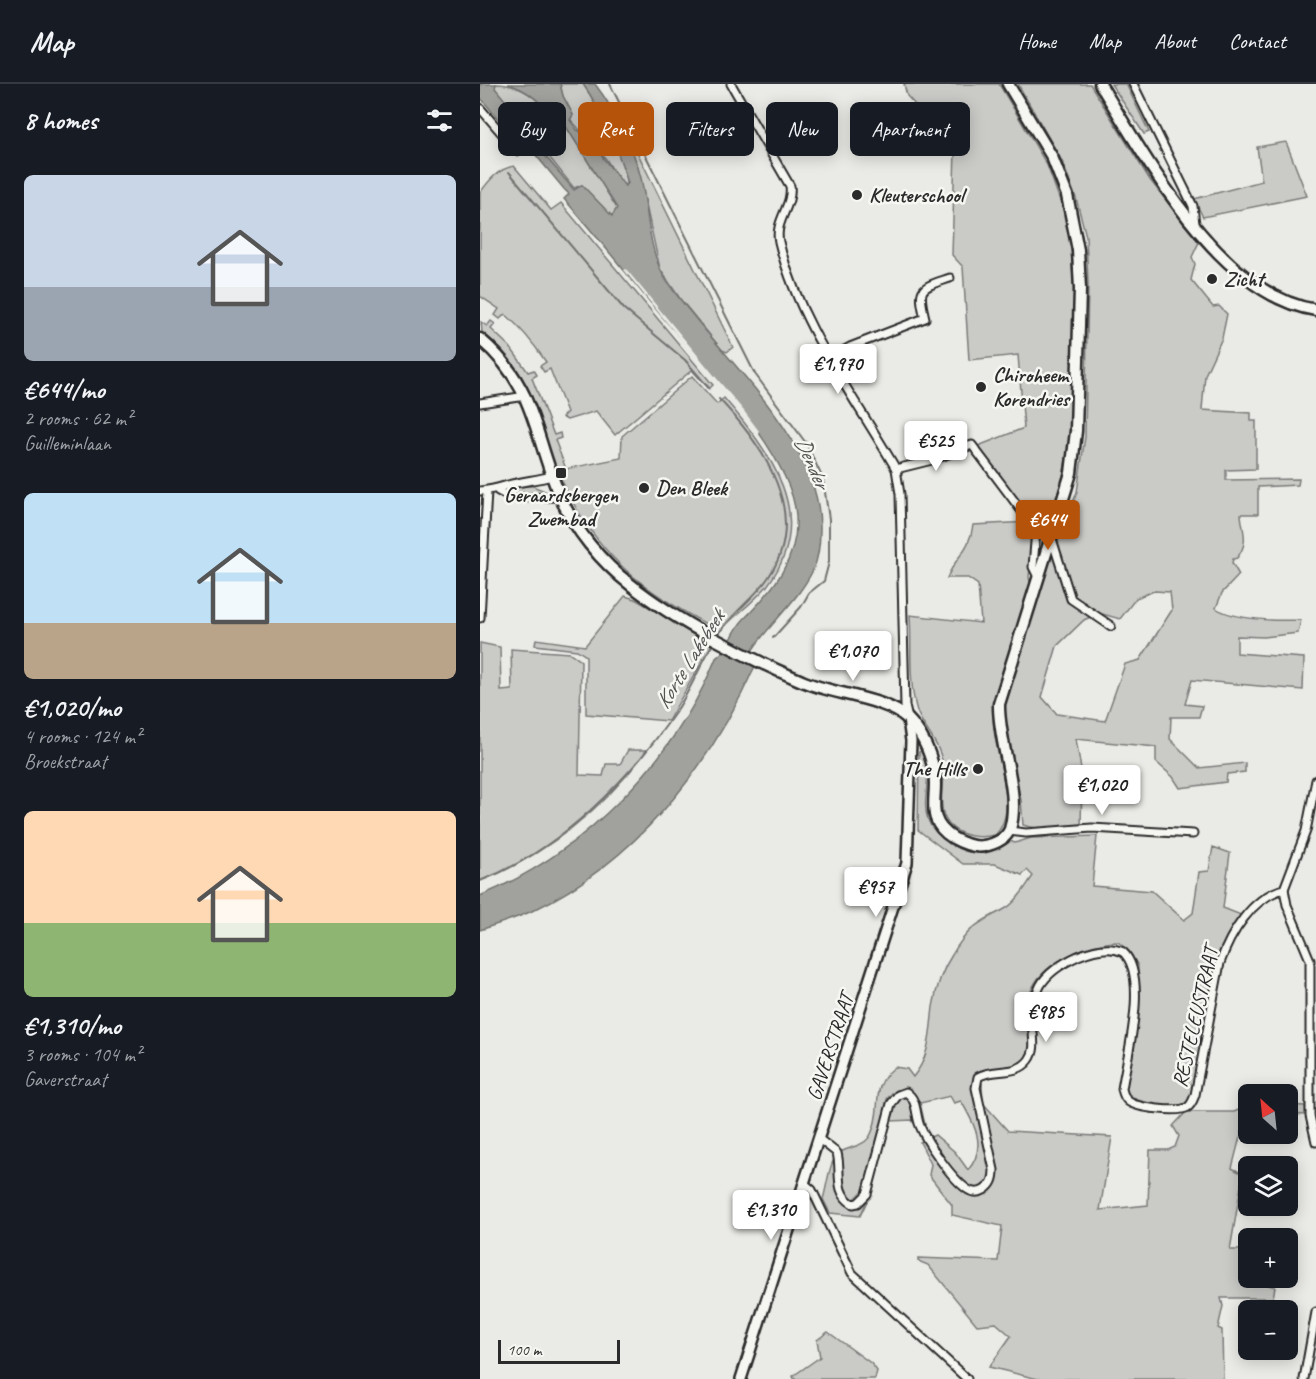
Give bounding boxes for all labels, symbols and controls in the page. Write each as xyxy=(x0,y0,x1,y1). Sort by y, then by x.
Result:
text: Map xyxy=(30,24,73,59)
text: Home xyxy=(1018,28,1056,54)
text: Map xyxy=(1089,28,1121,54)
text: About xyxy=(1154,28,1196,54)
text: Contact xyxy=(1229,28,1286,54)
chip: Buy xyxy=(498,102,566,156)
chip: Rent xyxy=(578,102,654,156)
chip: Filters xyxy=(666,102,754,156)
chip: New xyxy=(766,102,838,156)
chip: Apartment xyxy=(850,102,970,156)
text: 8 homes xyxy=(24,104,97,137)
icon: filters xyxy=(423,104,456,137)
place label: Kleuterschool xyxy=(869,182,968,208)
marker: Kleuterschool xyxy=(850,188,864,202)
icon: home xyxy=(186,214,294,322)
place label: Zicht xyxy=(1224,266,1266,292)
marker: Zicht xyxy=(1205,272,1219,286)
pin: €1,970 xyxy=(789,344,887,395)
text: €1,970 xyxy=(814,351,862,376)
place label: Chiroheem Korendries xyxy=(993,362,1072,412)
text: €644/mo xyxy=(24,373,105,406)
marker: Chiroheem Korendries xyxy=(974,380,988,394)
text: 2 rooms · 62 m² xyxy=(24,406,132,431)
pin: €525 xyxy=(900,421,972,472)
text: €525 xyxy=(918,428,954,453)
text: Guilleminlaan xyxy=(24,431,111,456)
water label: Dender xyxy=(788,432,837,496)
marker: Geraardsbergen Zwembad xyxy=(554,466,568,480)
place label: Den Bleek xyxy=(656,475,729,501)
marker: Den Bleek xyxy=(637,481,651,495)
place label: Geraardsbergen Zwembad xyxy=(504,482,618,532)
pin: €644 xyxy=(1012,500,1084,551)
text: €644 xyxy=(1030,507,1066,532)
icon: home xyxy=(186,532,294,640)
water label: Korte Lakebeek xyxy=(649,602,733,714)
pin: €1,070 xyxy=(804,631,902,682)
text: €1,070 xyxy=(829,638,877,663)
text: €1,020/mo xyxy=(24,691,121,724)
text: 4 rooms · 124 m² xyxy=(24,724,141,749)
text: Broekstraat xyxy=(24,749,107,774)
place label: The Hills xyxy=(903,756,969,782)
marker: The Hills xyxy=(971,762,985,776)
pin: €1,020 xyxy=(1053,765,1151,816)
text: €1,020 xyxy=(1078,772,1126,797)
icon: home xyxy=(186,850,294,958)
pin: €957 xyxy=(840,867,912,918)
text: €957 xyxy=(858,874,894,899)
street label: RESTELEUSTRAAT xyxy=(1166,939,1225,1090)
street label: GAVERSTRAAT xyxy=(801,986,861,1104)
pin: €985 xyxy=(1010,992,1082,1043)
text: €985 xyxy=(1028,999,1064,1024)
text: €1,310/mo xyxy=(24,1009,121,1042)
text: 3 rooms · 104 m² xyxy=(24,1042,141,1067)
text: Gaverstraat xyxy=(24,1067,107,1092)
north arrow xyxy=(1238,1084,1298,1144)
map controls xyxy=(1238,1084,1298,1360)
button: layers xyxy=(1238,1156,1298,1216)
pin: €1,310 xyxy=(722,1190,820,1241)
text: €1,310 xyxy=(747,1197,795,1222)
button: + xyxy=(1238,1228,1298,1288)
button: − xyxy=(1238,1300,1298,1360)
scale bar xyxy=(498,1337,620,1364)
text: 100 m xyxy=(507,1340,541,1360)

